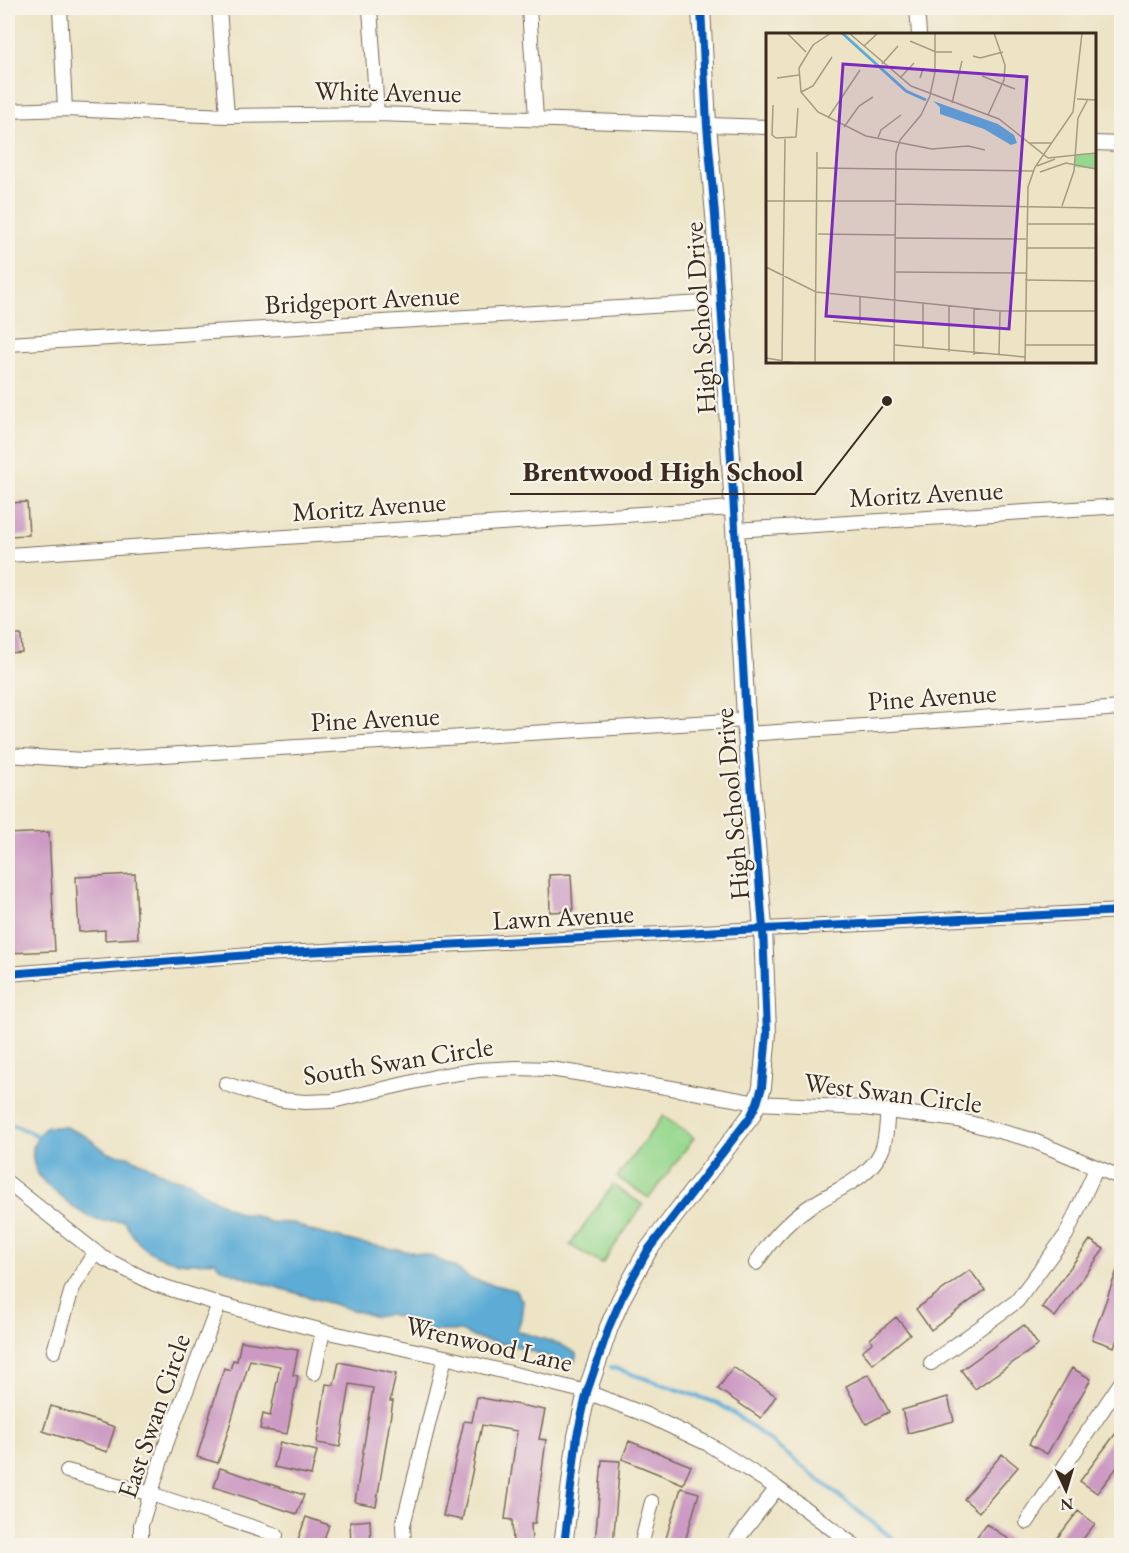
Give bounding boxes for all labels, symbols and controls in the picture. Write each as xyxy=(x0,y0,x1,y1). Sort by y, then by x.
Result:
inset map xyxy=(766,33,1096,363)
street label: White Avenue xyxy=(314,73,462,110)
street label: High School Drive xyxy=(675,221,724,415)
street label: Bridgeport Avenue xyxy=(264,277,460,322)
callout: Brentwood High School xyxy=(510,448,815,494)
text: Brentwood High School xyxy=(522,453,804,489)
street label: Moritz Avenue xyxy=(848,472,1004,515)
street label: Moritz Avenue xyxy=(291,484,447,529)
street label: Pine Avenue xyxy=(866,675,998,718)
street label: Pine Avenue xyxy=(310,698,440,739)
street label: High School Drive xyxy=(706,706,757,902)
street label: Lawn Avenue xyxy=(491,895,635,938)
street label: South Swan Circle xyxy=(300,1028,495,1093)
street label: West Swan Circle xyxy=(802,1064,984,1121)
street label: Wrenwood Lane xyxy=(402,1307,576,1380)
street label: East Swan Circle xyxy=(109,1329,198,1503)
north arrow xyxy=(1036,1460,1096,1520)
text: N xyxy=(1060,1494,1074,1515)

